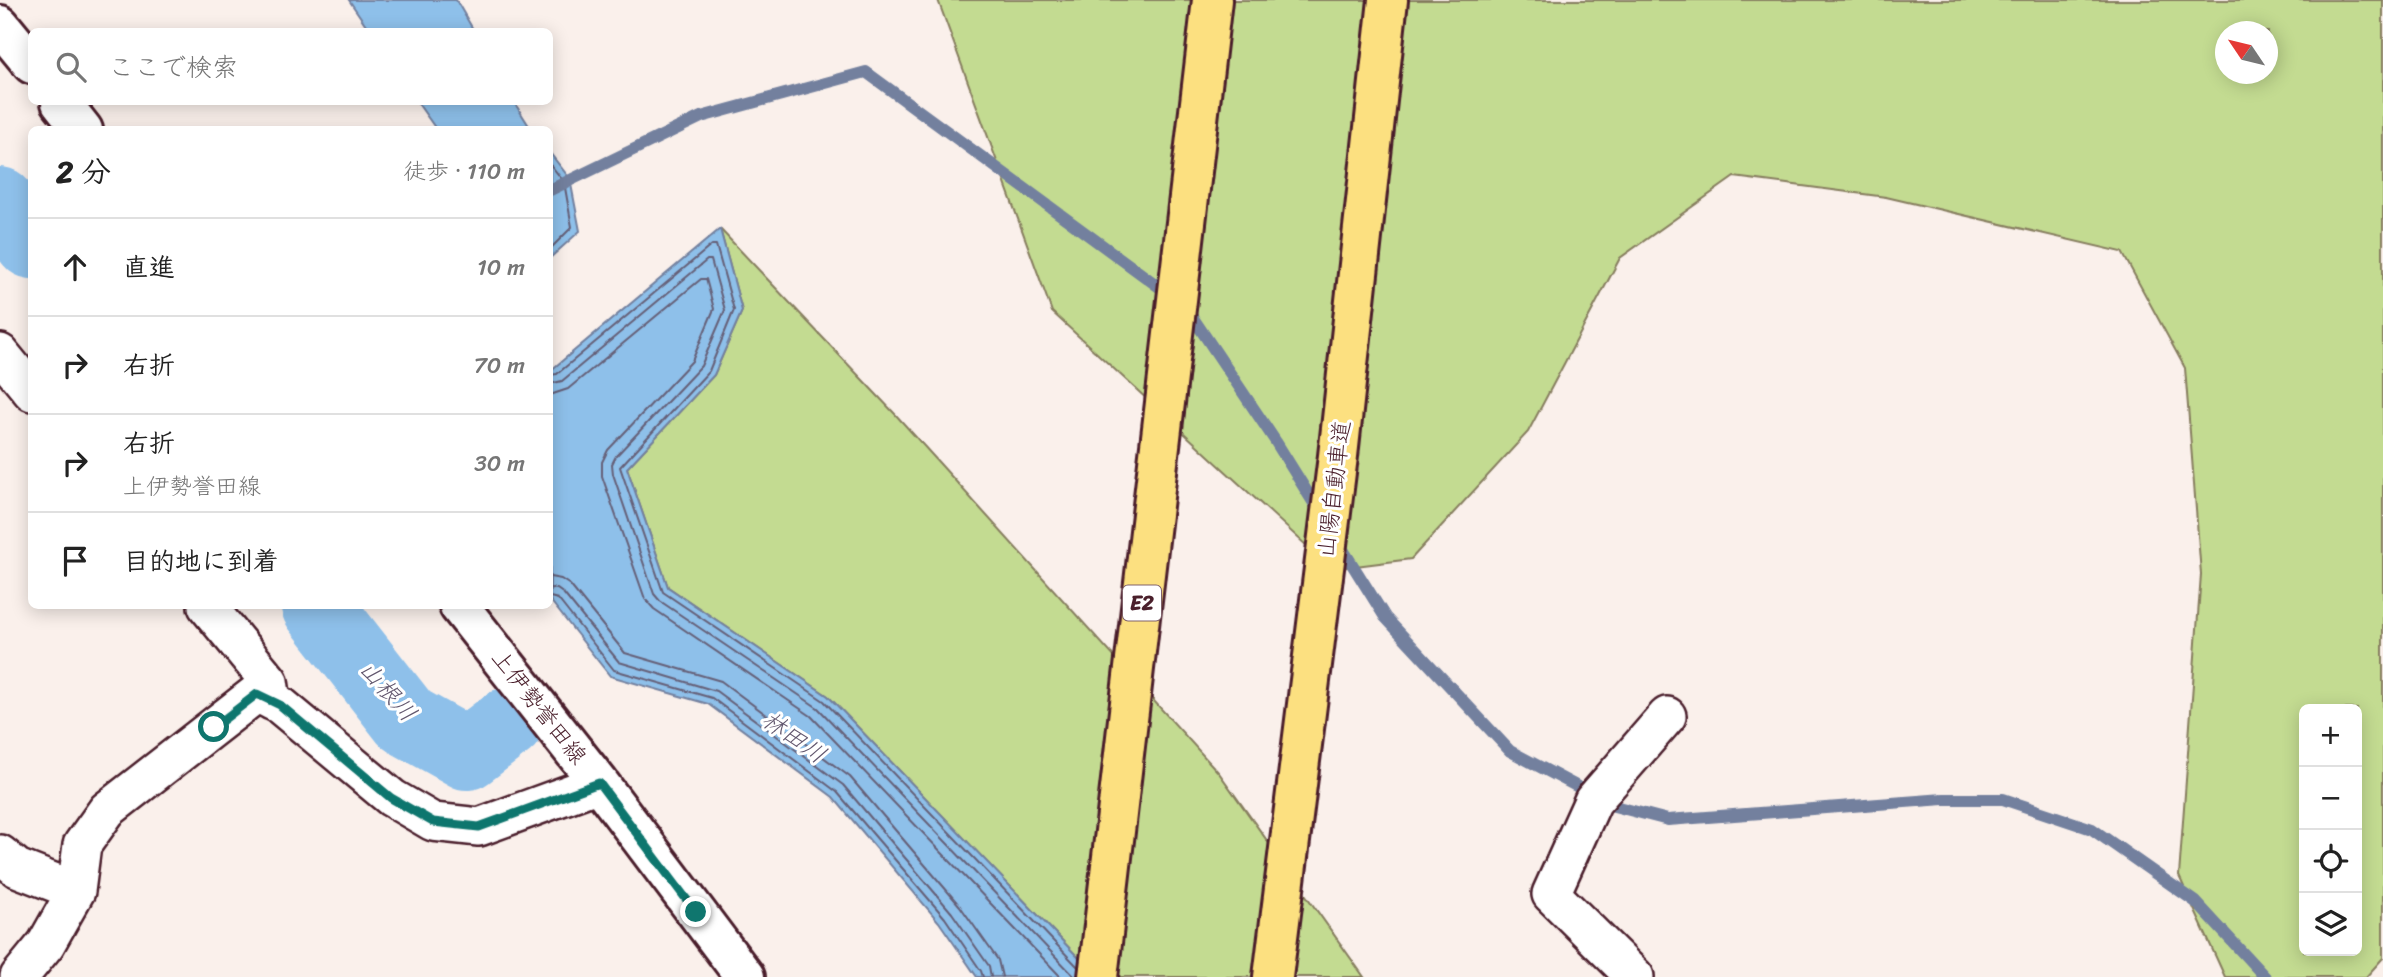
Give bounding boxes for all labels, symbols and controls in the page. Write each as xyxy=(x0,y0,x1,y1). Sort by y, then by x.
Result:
north arrow xyxy=(2215,21,2278,84)
search box xyxy=(28,28,553,105)
text: ここで検索 xyxy=(108,44,238,90)
icon: search xyxy=(52,48,90,86)
text: 2 分 xyxy=(56,145,111,199)
text: 徒歩 · 110 m xyxy=(403,151,525,192)
text: 直進 xyxy=(123,244,175,290)
text: 10 m xyxy=(477,247,525,288)
icon: ahead xyxy=(56,248,94,286)
text: 右折 xyxy=(123,342,175,388)
text: 70 m xyxy=(474,345,525,386)
icon: right xyxy=(56,346,94,384)
street label: 山陽自動車道 xyxy=(1305,418,1363,560)
text: 右折 xyxy=(123,420,175,466)
text: 30 m xyxy=(474,443,525,484)
icon: right xyxy=(56,444,94,482)
text: 上伊勢誉田線 xyxy=(123,466,261,507)
text: 目的地に到着 xyxy=(123,538,279,584)
icon: arrive xyxy=(56,542,94,580)
road number: E2 xyxy=(1123,586,1161,620)
street label: 上伊勢誉田線 xyxy=(480,640,598,774)
water label: 山根川 xyxy=(348,650,428,732)
water label: 林田川 xyxy=(752,699,836,775)
map controls xyxy=(2299,704,2362,956)
button: + xyxy=(2299,704,2362,767)
route start xyxy=(198,711,229,742)
button: − xyxy=(2299,767,2362,830)
button: locate xyxy=(2299,830,2362,893)
button: layers xyxy=(2299,893,2362,956)
route end xyxy=(680,896,711,927)

